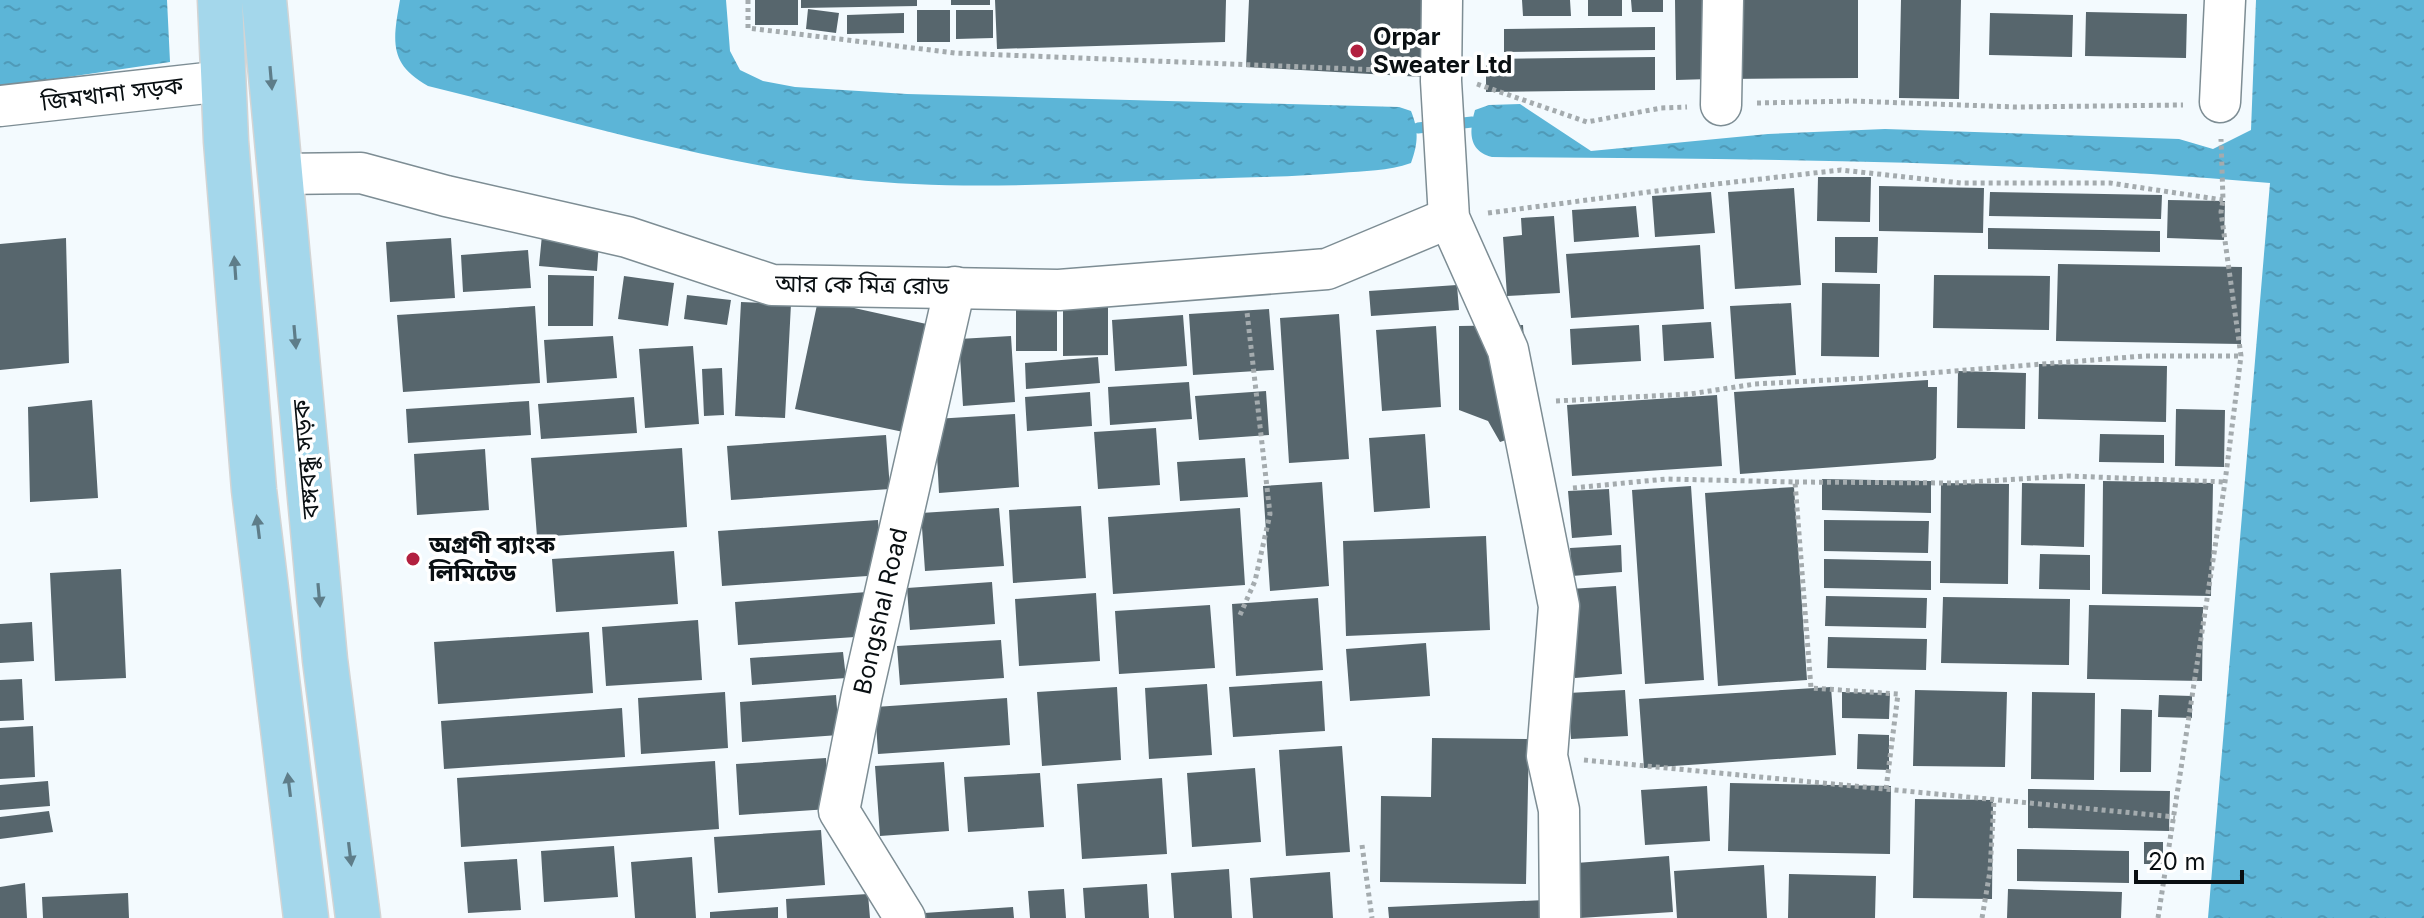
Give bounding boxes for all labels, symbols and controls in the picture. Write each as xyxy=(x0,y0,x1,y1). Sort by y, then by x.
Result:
place label: Orpar Sweater Ltd xyxy=(1373,22,1512,79)
marker: Orpar Sweater Ltd xyxy=(1348,42,1366,60)
one-way arrow xyxy=(265,66,278,91)
street label: জিমখানা সড়ক xyxy=(38,70,185,117)
one-way arrow xyxy=(228,255,241,280)
street label: আর কে মিত্র রোড xyxy=(774,268,950,301)
one-way arrow xyxy=(289,325,302,350)
street label: বঙ্গবন্ধু সড়ক xyxy=(286,398,327,521)
one-way arrow xyxy=(252,514,265,539)
street label: Bongshal Road xyxy=(847,525,914,697)
place label: অগ্রণী ব্যাংক লিমিটেড xyxy=(428,530,555,587)
marker: অগ্রণী ব্যাংক লিমিটেড xyxy=(404,550,422,568)
one-way arrow xyxy=(313,583,326,608)
one-way arrow xyxy=(282,772,295,797)
scale bar xyxy=(2136,834,2242,884)
one-way arrow xyxy=(343,842,356,867)
text: 20 m xyxy=(2148,847,2206,876)

